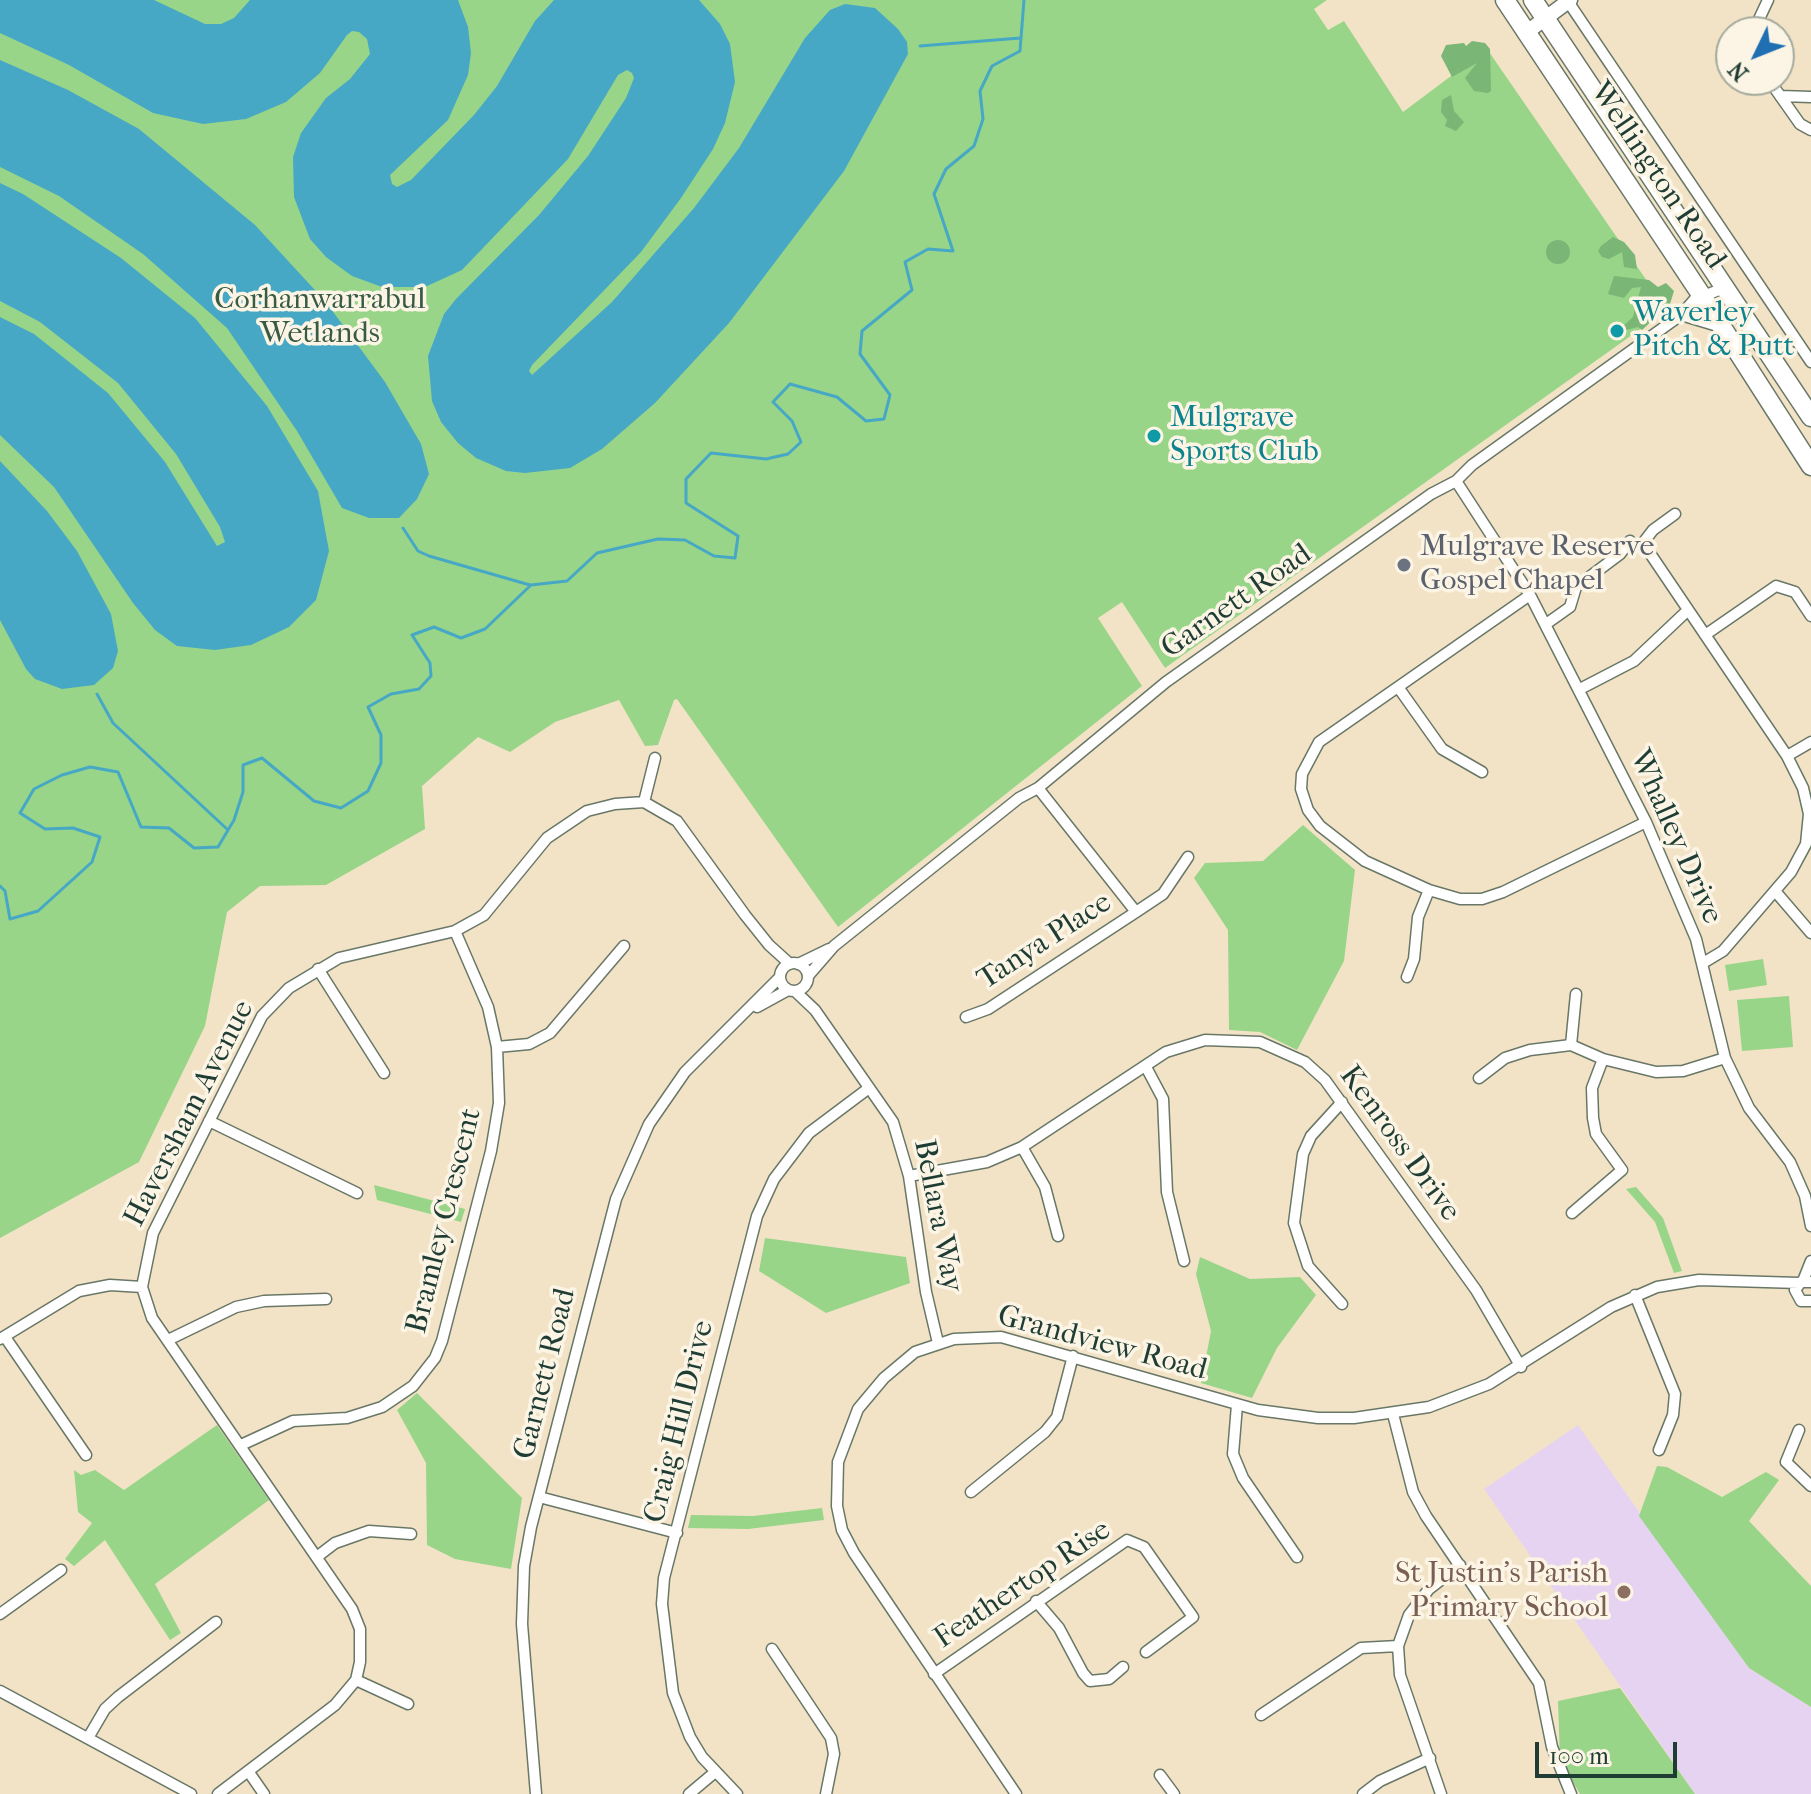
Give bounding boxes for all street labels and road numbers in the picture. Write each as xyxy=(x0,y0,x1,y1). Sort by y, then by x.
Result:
street label: Wellington Road xyxy=(1581,76,1733,276)
street label: Garnett Road xyxy=(1155,537,1319,667)
street label: Whalley Drive xyxy=(1621,744,1729,930)
street label: Tanya Place xyxy=(971,885,1119,999)
street label: Haversham Avenue xyxy=(117,995,263,1233)
street label: Kenross Drive xyxy=(1331,1059,1467,1229)
street label: Bramley Crescent xyxy=(400,1105,490,1337)
street label: Bellara Way xyxy=(905,1137,969,1295)
street label: Garnett Road xyxy=(507,1285,585,1463)
street label: Grandview Road xyxy=(993,1299,1211,1389)
street label: Craig Hill Drive xyxy=(638,1317,722,1527)
street label: Feathertop Rise xyxy=(928,1513,1118,1657)

